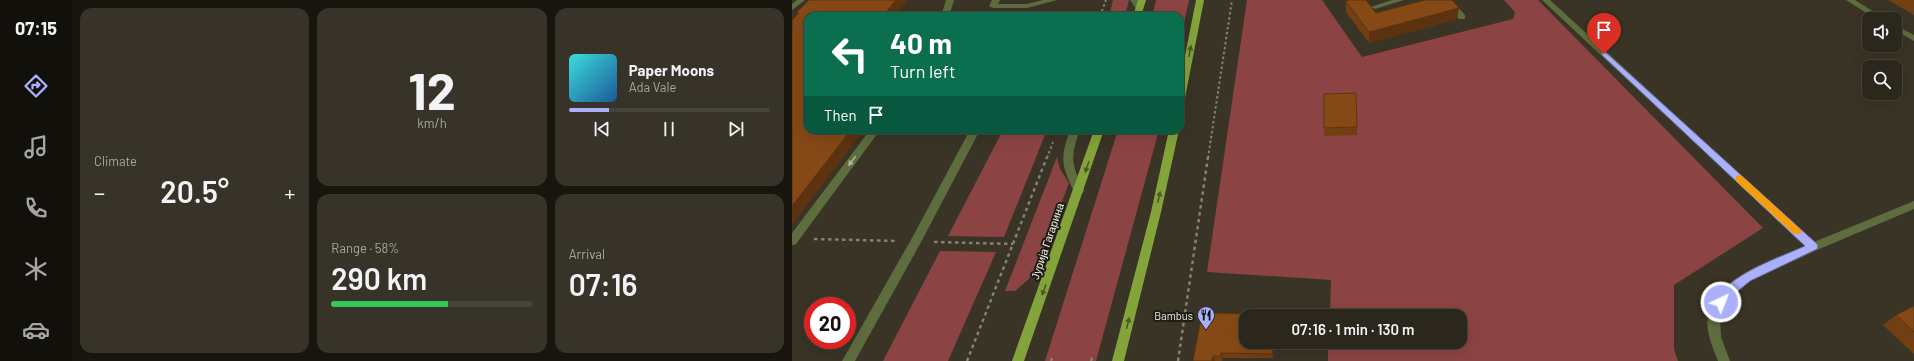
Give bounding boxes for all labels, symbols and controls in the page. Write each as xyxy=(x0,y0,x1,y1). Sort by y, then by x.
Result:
map controls xyxy=(1862,12,1902,100)
button: sound xyxy=(1862,12,1902,52)
pin xyxy=(1587,13,1621,54)
text: 07:15 xyxy=(15,17,57,39)
icon: arrive xyxy=(1593,19,1615,41)
text: 40 m xyxy=(890,26,952,60)
icon: left xyxy=(824,28,876,80)
one-way arrow xyxy=(1188,45,1194,57)
text: 12 xyxy=(408,58,456,120)
text: Turn left xyxy=(890,60,956,82)
button: search xyxy=(1862,60,1902,100)
text: Paper Moons xyxy=(629,61,714,79)
icon: directions xyxy=(22,72,50,100)
text: Ada Vale xyxy=(629,79,676,95)
icon: arrive xyxy=(865,104,887,126)
text: Then xyxy=(824,106,857,124)
text: km/h xyxy=(417,115,447,131)
icon: previous xyxy=(591,118,613,140)
icon: pause xyxy=(658,118,680,140)
icon: next xyxy=(725,118,747,140)
icon: music xyxy=(22,133,50,161)
text: Climate xyxy=(94,153,137,169)
one-way arrow xyxy=(848,156,856,167)
one-way arrow xyxy=(1083,161,1089,173)
text: 20.5° xyxy=(160,173,229,209)
text: − xyxy=(94,179,105,205)
text: + xyxy=(284,179,295,205)
one-way arrow xyxy=(1157,191,1163,203)
icon: phone xyxy=(22,194,50,222)
street label: Јурија Гагарина xyxy=(1028,200,1066,281)
text: Range · 58% xyxy=(331,240,399,256)
text: Arrival xyxy=(569,246,605,262)
icon: climate xyxy=(22,255,50,283)
text: 290 km xyxy=(331,260,427,296)
text: 07:16 xyxy=(569,266,637,302)
position arrow xyxy=(1700,281,1742,323)
one-way arrow xyxy=(1040,284,1046,296)
speed limit sign: 20 xyxy=(804,297,856,349)
restaurant icon: Bambus xyxy=(1196,305,1216,330)
place label: Bambus xyxy=(1154,309,1193,322)
icon: car xyxy=(22,316,50,344)
one-way arrow xyxy=(1125,317,1131,329)
text: 07:16 · 1 min · 130 m xyxy=(1291,320,1415,338)

